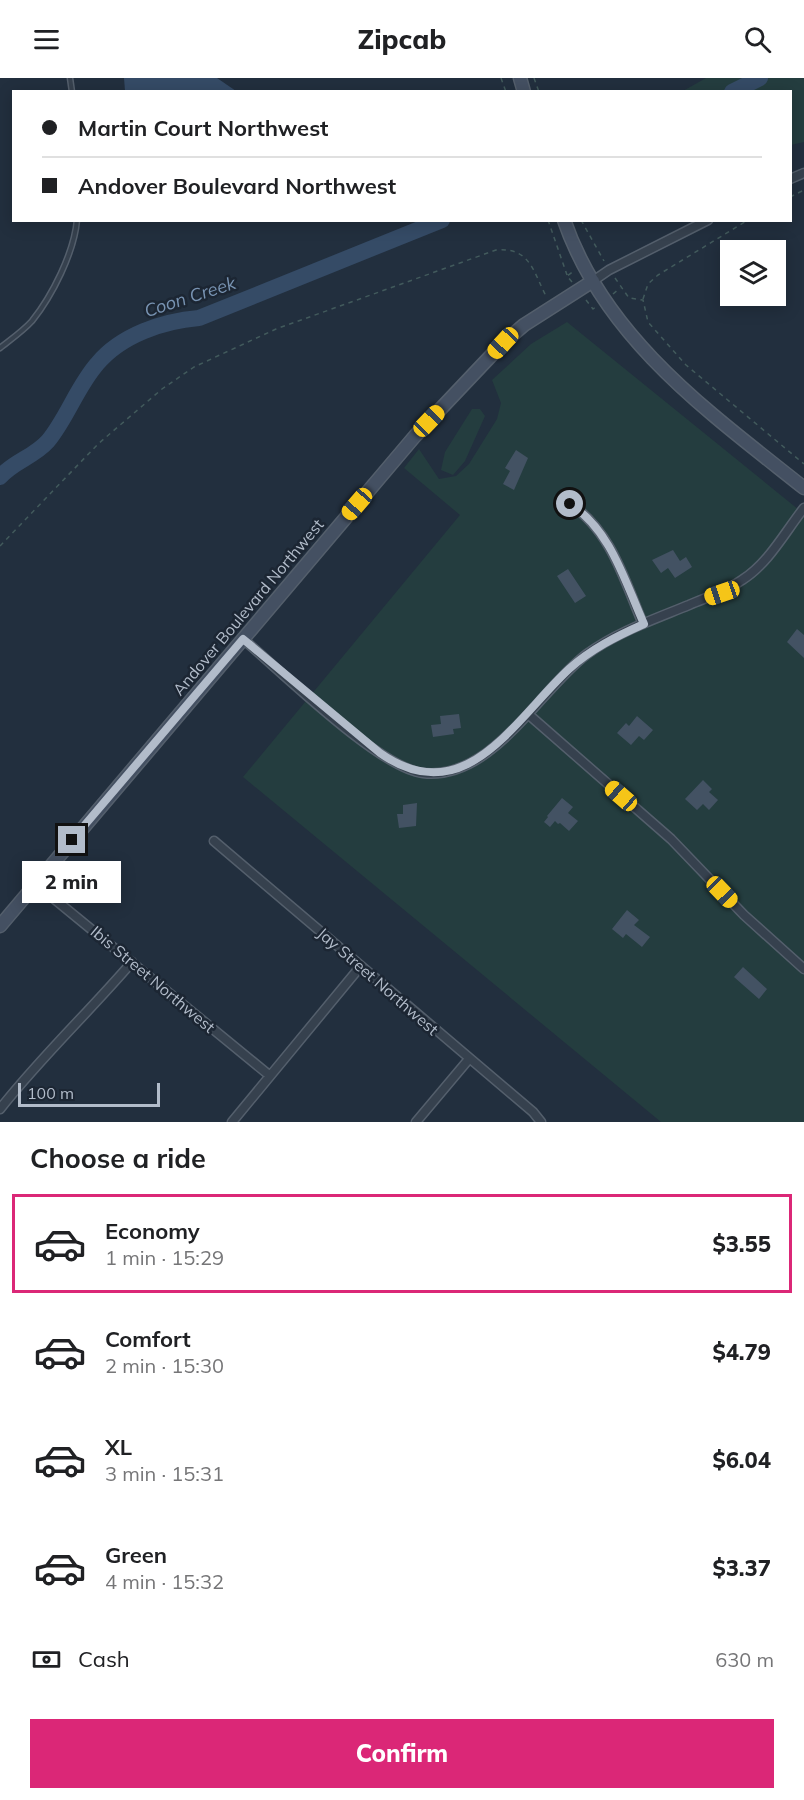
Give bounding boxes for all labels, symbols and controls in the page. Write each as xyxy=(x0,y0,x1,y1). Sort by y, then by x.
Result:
text: Zipcab xyxy=(358,22,446,56)
icon: menu xyxy=(30,23,63,56)
icon: search xyxy=(741,23,774,56)
text: Martin Court Northwest xyxy=(78,114,328,142)
text: Andover Boulevard Northwest xyxy=(78,172,396,200)
map controls xyxy=(720,240,786,306)
button: layers xyxy=(720,240,786,306)
water label: Coon Creek xyxy=(141,271,239,322)
car xyxy=(484,324,522,362)
car xyxy=(410,402,448,440)
car xyxy=(338,485,376,523)
route start xyxy=(556,490,583,517)
street label: Andover Boulevard Northwest xyxy=(168,514,328,699)
car xyxy=(702,579,742,607)
car xyxy=(602,777,640,815)
route end xyxy=(58,826,85,853)
callout: 2 min xyxy=(22,861,122,903)
text: 2 min xyxy=(45,869,98,894)
car xyxy=(703,873,741,911)
street label: Ibis Street Northwest xyxy=(87,921,220,1037)
street label: Jay Street Northwest xyxy=(313,923,443,1039)
scale bar xyxy=(18,1080,160,1108)
text: 100 m xyxy=(27,1083,74,1103)
text: Choose a ride xyxy=(30,1141,206,1175)
icon: car xyxy=(33,1217,87,1271)
text: Economy xyxy=(105,1217,200,1245)
text: $3.55 xyxy=(712,1230,771,1258)
text: 1 min · 15:29 xyxy=(105,1245,224,1270)
icon: car xyxy=(33,1325,87,1379)
text: Comfort xyxy=(105,1325,191,1353)
text: $4.79 xyxy=(712,1338,771,1366)
text: 2 min · 15:30 xyxy=(105,1353,224,1378)
icon: car xyxy=(33,1433,87,1487)
text: XL xyxy=(105,1433,132,1461)
text: $6.04 xyxy=(712,1446,771,1474)
text: 3 min · 15:31 xyxy=(105,1461,224,1486)
icon: car xyxy=(33,1541,87,1595)
text: Green xyxy=(105,1541,167,1569)
text: $3.37 xyxy=(712,1554,771,1582)
text: 4 min · 15:32 xyxy=(105,1569,224,1594)
icon: cash xyxy=(30,1643,63,1676)
text: Cash xyxy=(78,1645,130,1673)
text: 630 m xyxy=(715,1647,774,1672)
button: Confirm xyxy=(30,1719,774,1788)

